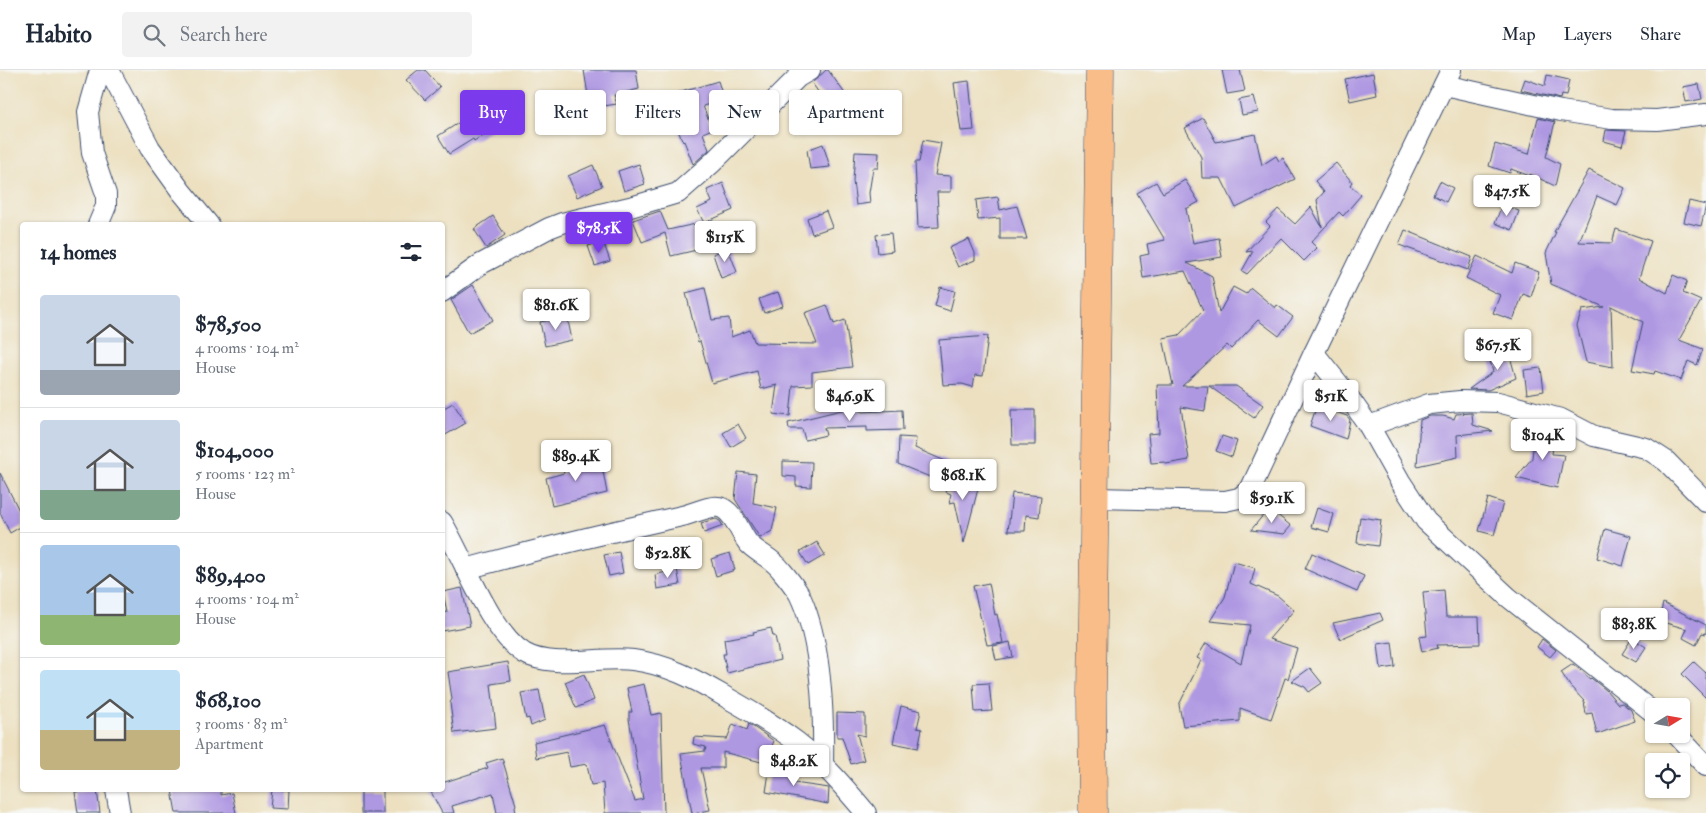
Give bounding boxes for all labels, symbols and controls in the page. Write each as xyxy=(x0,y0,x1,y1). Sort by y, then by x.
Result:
search box xyxy=(122,12,472,57)
text: Habito xyxy=(25,19,92,50)
icon: search xyxy=(140,21,168,49)
text: Search here xyxy=(180,23,268,47)
text: Map xyxy=(1502,23,1536,46)
text: Layers xyxy=(1564,23,1612,46)
text: Share xyxy=(1640,23,1681,46)
chip: Buy xyxy=(460,90,525,135)
chip: Rent xyxy=(535,90,606,135)
chip: Filters xyxy=(616,90,699,135)
chip: New xyxy=(709,90,779,135)
chip: Apartment xyxy=(789,90,902,135)
pin: $47.5K xyxy=(1466,174,1548,217)
text: $47.5K xyxy=(1484,181,1530,201)
pin: $78.5K xyxy=(558,212,640,254)
text: $78.5K xyxy=(577,218,621,238)
pin: $115K xyxy=(690,220,760,263)
text: $115K xyxy=(706,227,744,247)
icon: filters xyxy=(397,238,425,266)
text: 14 homes xyxy=(40,239,117,266)
pin: $81.6K xyxy=(515,288,597,331)
text: $81.6K xyxy=(534,295,578,315)
text: $78,500 xyxy=(195,311,262,338)
icon: home xyxy=(80,315,140,375)
pin: $67.5K xyxy=(1457,328,1539,371)
text: $67.5K xyxy=(1475,335,1521,355)
text: 4 rooms · 104 m² xyxy=(195,338,299,358)
text: House xyxy=(195,358,236,378)
pin: $46.9K xyxy=(809,380,891,422)
pin: $51K xyxy=(1301,380,1361,422)
text: $46.9K xyxy=(826,386,874,406)
text: $51K xyxy=(1315,386,1347,406)
pin: $104K xyxy=(1508,418,1578,461)
text: $104K xyxy=(1522,425,1564,445)
text: $104,000 xyxy=(195,437,274,464)
icon: home xyxy=(80,440,140,500)
pin: $89.4K xyxy=(535,440,617,482)
text: $89.4K xyxy=(552,446,600,466)
pin: $68.1K xyxy=(922,458,1004,501)
text: 5 rooms · 123 m² xyxy=(195,464,295,484)
text: $68.1K xyxy=(941,465,985,485)
pin: $59.1K xyxy=(1231,482,1313,524)
text: House xyxy=(195,484,236,504)
text: $59.1K xyxy=(1250,488,1294,508)
pin: $52.8K xyxy=(627,536,709,579)
text: $52.8K xyxy=(645,543,691,563)
text: $89,400 xyxy=(195,562,266,589)
icon: home xyxy=(80,565,140,625)
text: 4 rooms · 104 m² xyxy=(195,589,299,609)
pin: $83.8K xyxy=(1593,608,1675,650)
text: House xyxy=(195,609,236,629)
text: $83.8K xyxy=(1612,614,1656,634)
text: $68,100 xyxy=(195,687,261,714)
icon: home xyxy=(80,690,140,750)
north arrow xyxy=(1645,698,1690,742)
map controls xyxy=(1645,698,1690,798)
text: 3 rooms · 83 m² xyxy=(195,714,288,734)
text: Apartment xyxy=(195,734,263,754)
pin: $48.2K xyxy=(753,744,835,787)
text: $48.2K xyxy=(770,751,818,771)
button: locate xyxy=(1645,753,1690,798)

